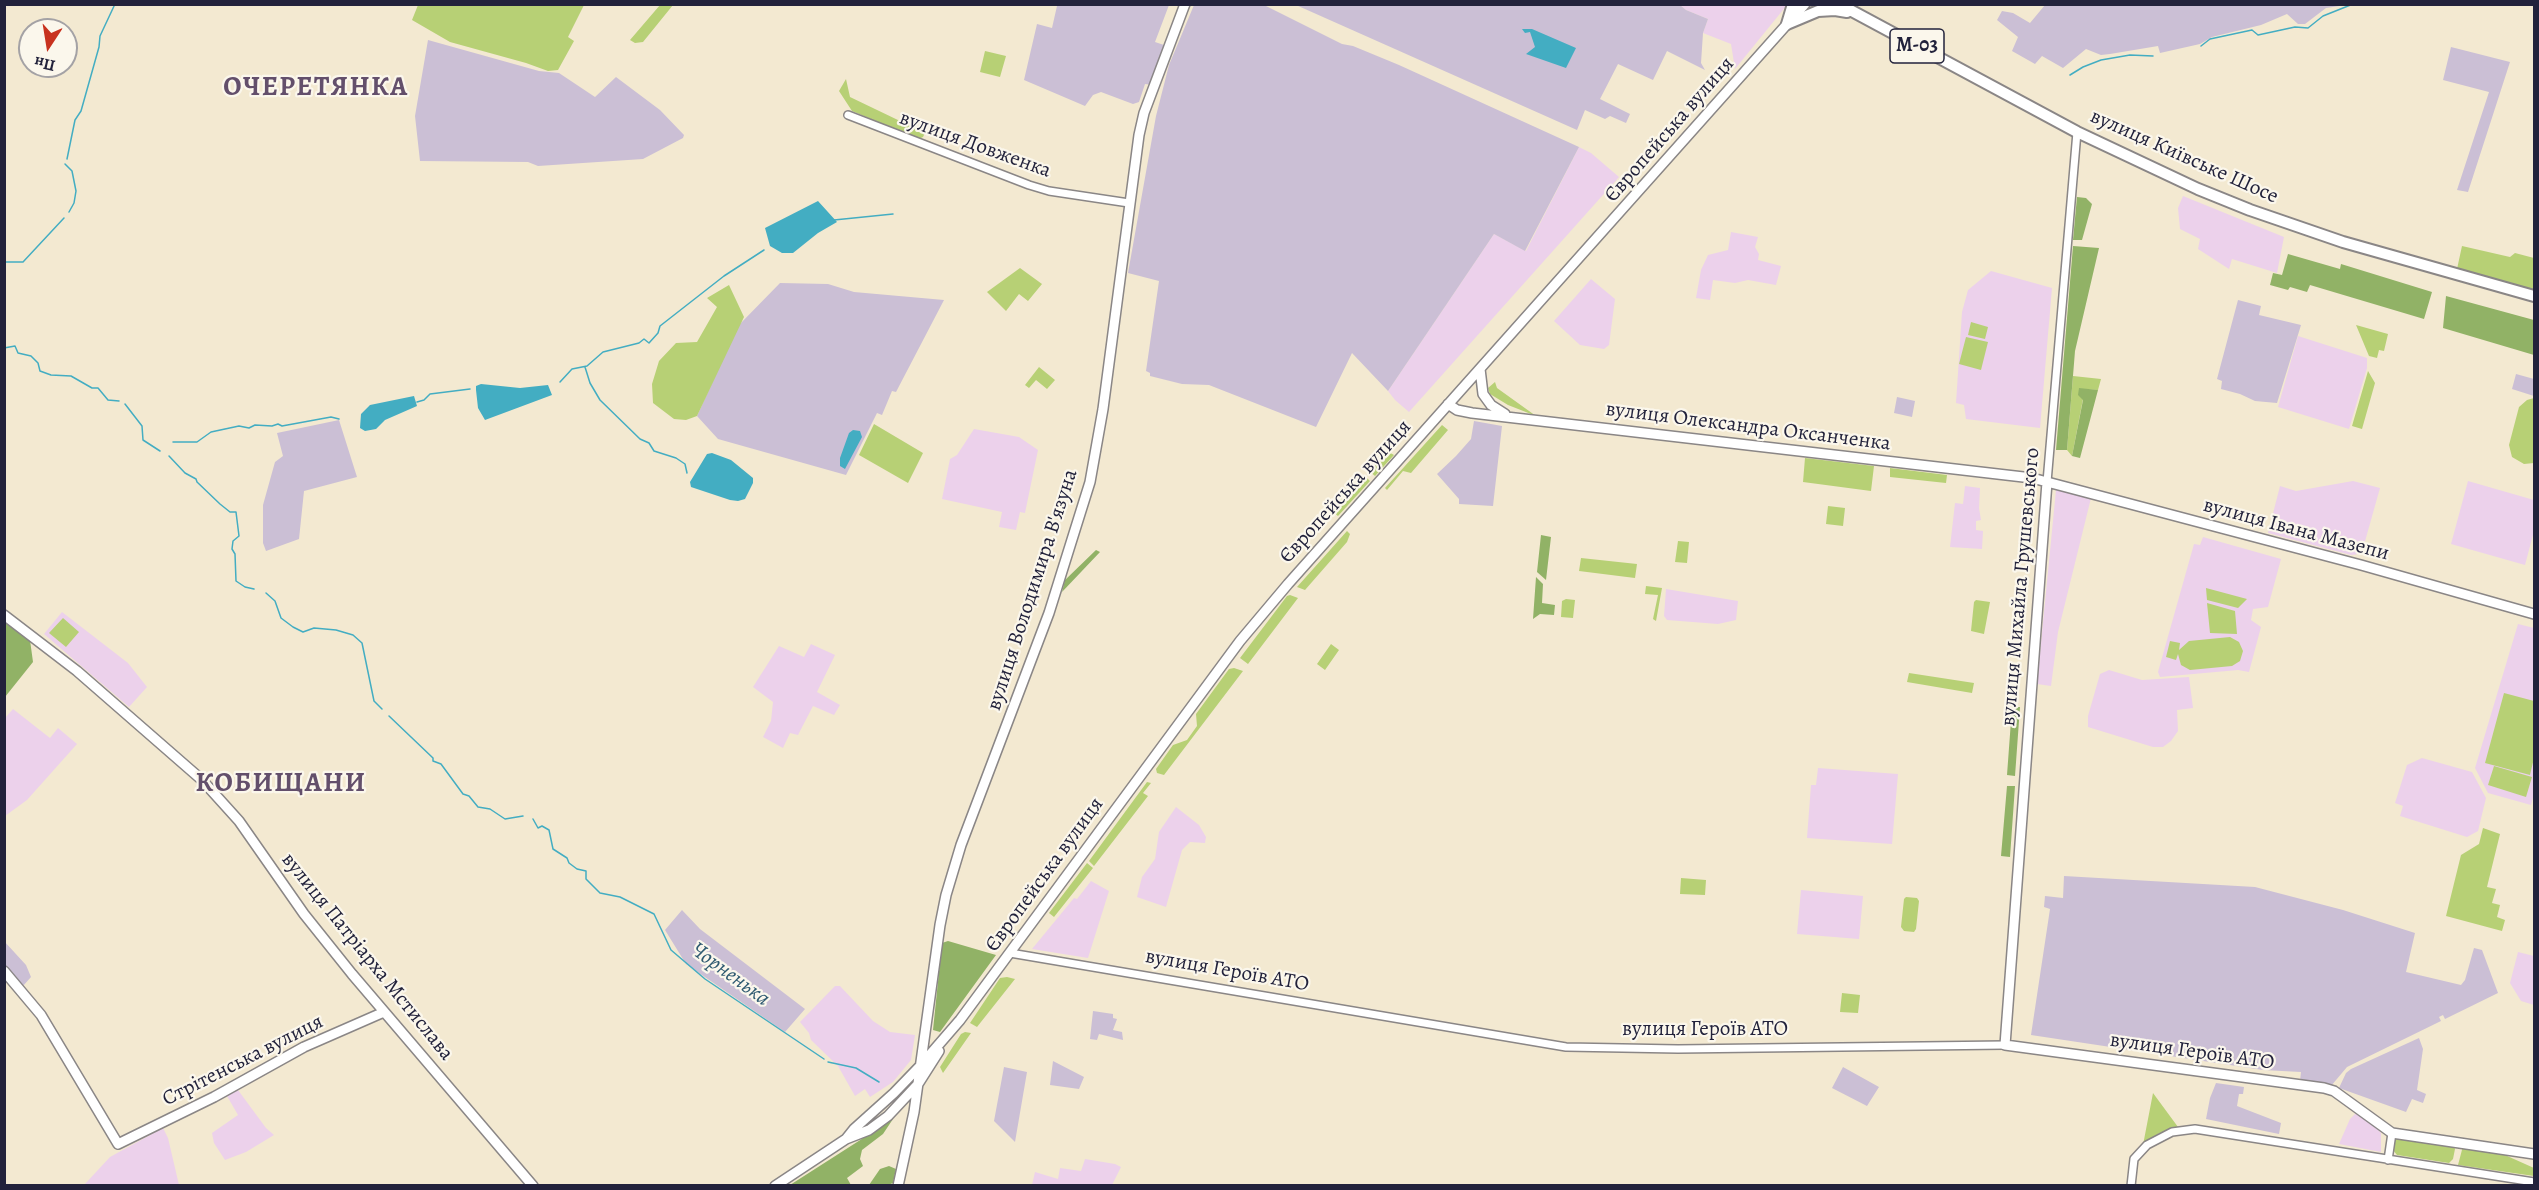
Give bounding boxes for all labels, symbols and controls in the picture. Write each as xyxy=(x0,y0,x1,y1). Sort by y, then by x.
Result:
north arrow xyxy=(18,18,78,78)
road number: М-03 xyxy=(1890,29,1944,63)
text: Пн xyxy=(32,51,57,77)
street label: Європейська вулиця xyxy=(1600,52,1740,208)
district label: ОЧЕРЕТЯНКА xyxy=(223,72,409,104)
street label: вулиця Київське Шосе xyxy=(2086,104,2282,210)
street label: вулиця Довженка xyxy=(896,106,1054,184)
street label: вулиця Олександра Оксанченка xyxy=(1604,397,1892,457)
street label: Європейська вулиця xyxy=(1275,415,1417,569)
street label: вулиця Михайла Грушевського xyxy=(1996,447,2046,727)
street label: вулиця Володимира В'язуна xyxy=(982,466,1084,714)
street label: вулиця Івана Мазепи xyxy=(2200,493,2392,567)
district label: КОБИЩАНИ xyxy=(195,768,367,800)
street label: Європейська вулиця xyxy=(981,793,1109,957)
street label: вулиця Патріарха Мстислава xyxy=(276,848,458,1066)
water label: Чорненька xyxy=(685,938,775,1012)
street label: вулиця Героїв АТО xyxy=(1143,944,1311,998)
street label: Стрітенська вулиця xyxy=(158,1010,328,1112)
street label: вулиця Героїв АТО xyxy=(1622,1017,1788,1043)
street label: вулиця Героїв АТО xyxy=(2108,1028,2276,1076)

